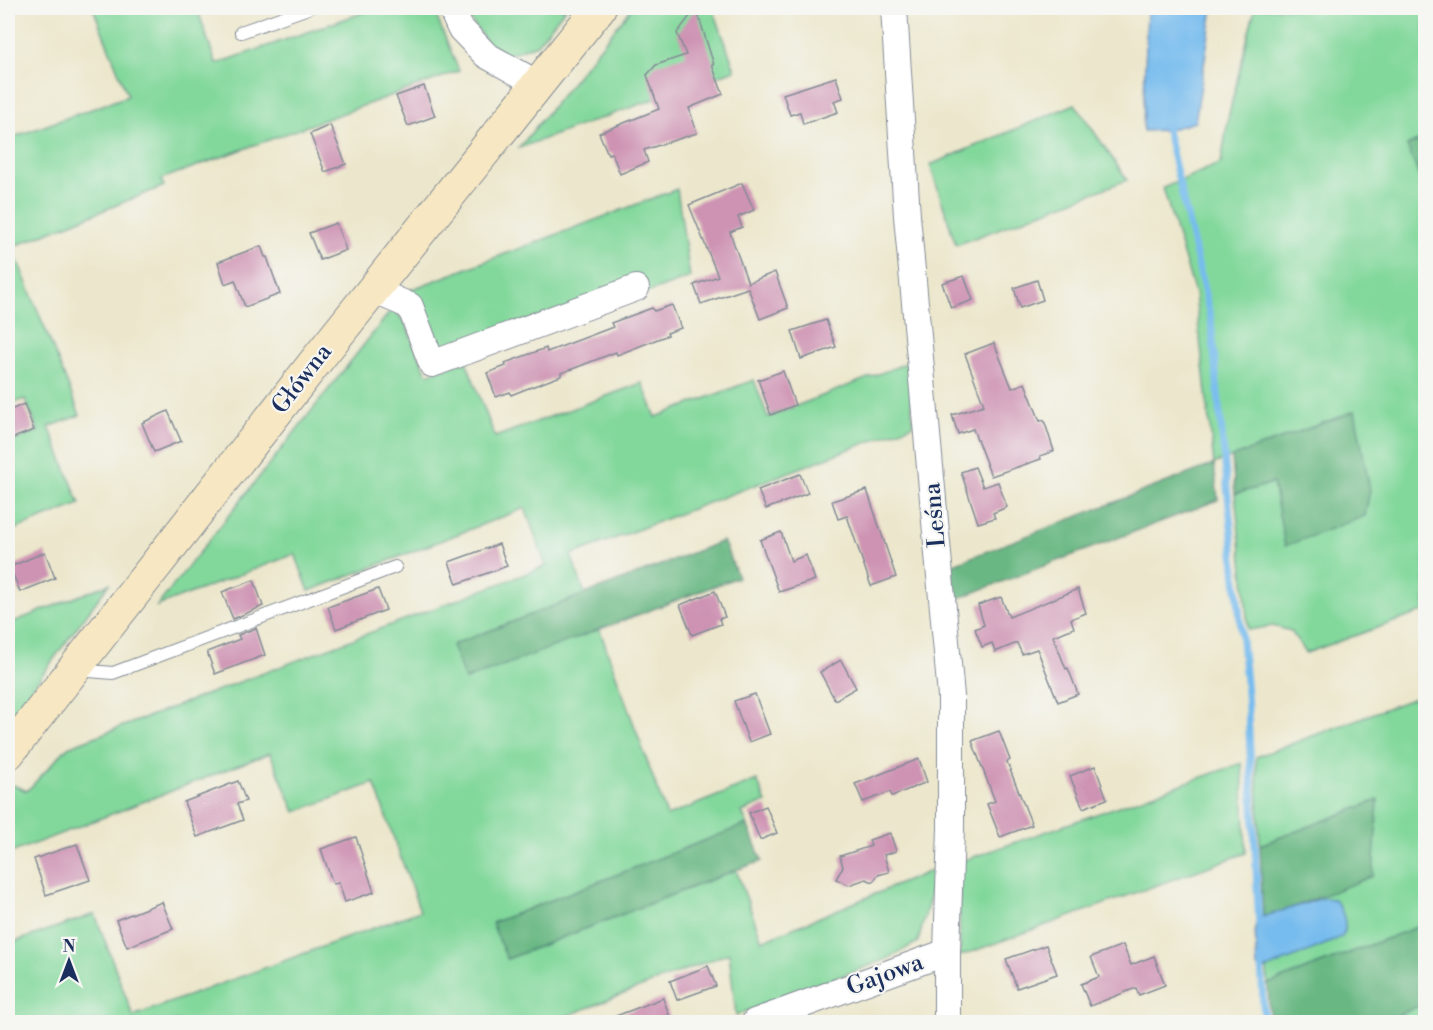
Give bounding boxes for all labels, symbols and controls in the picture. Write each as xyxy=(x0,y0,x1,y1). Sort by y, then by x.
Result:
street label: Główna xyxy=(265,337,339,420)
street label: Leśna xyxy=(917,480,953,549)
north arrow xyxy=(39,931,99,991)
text: N xyxy=(63,937,76,957)
street label: Gajowa xyxy=(843,947,928,1003)

